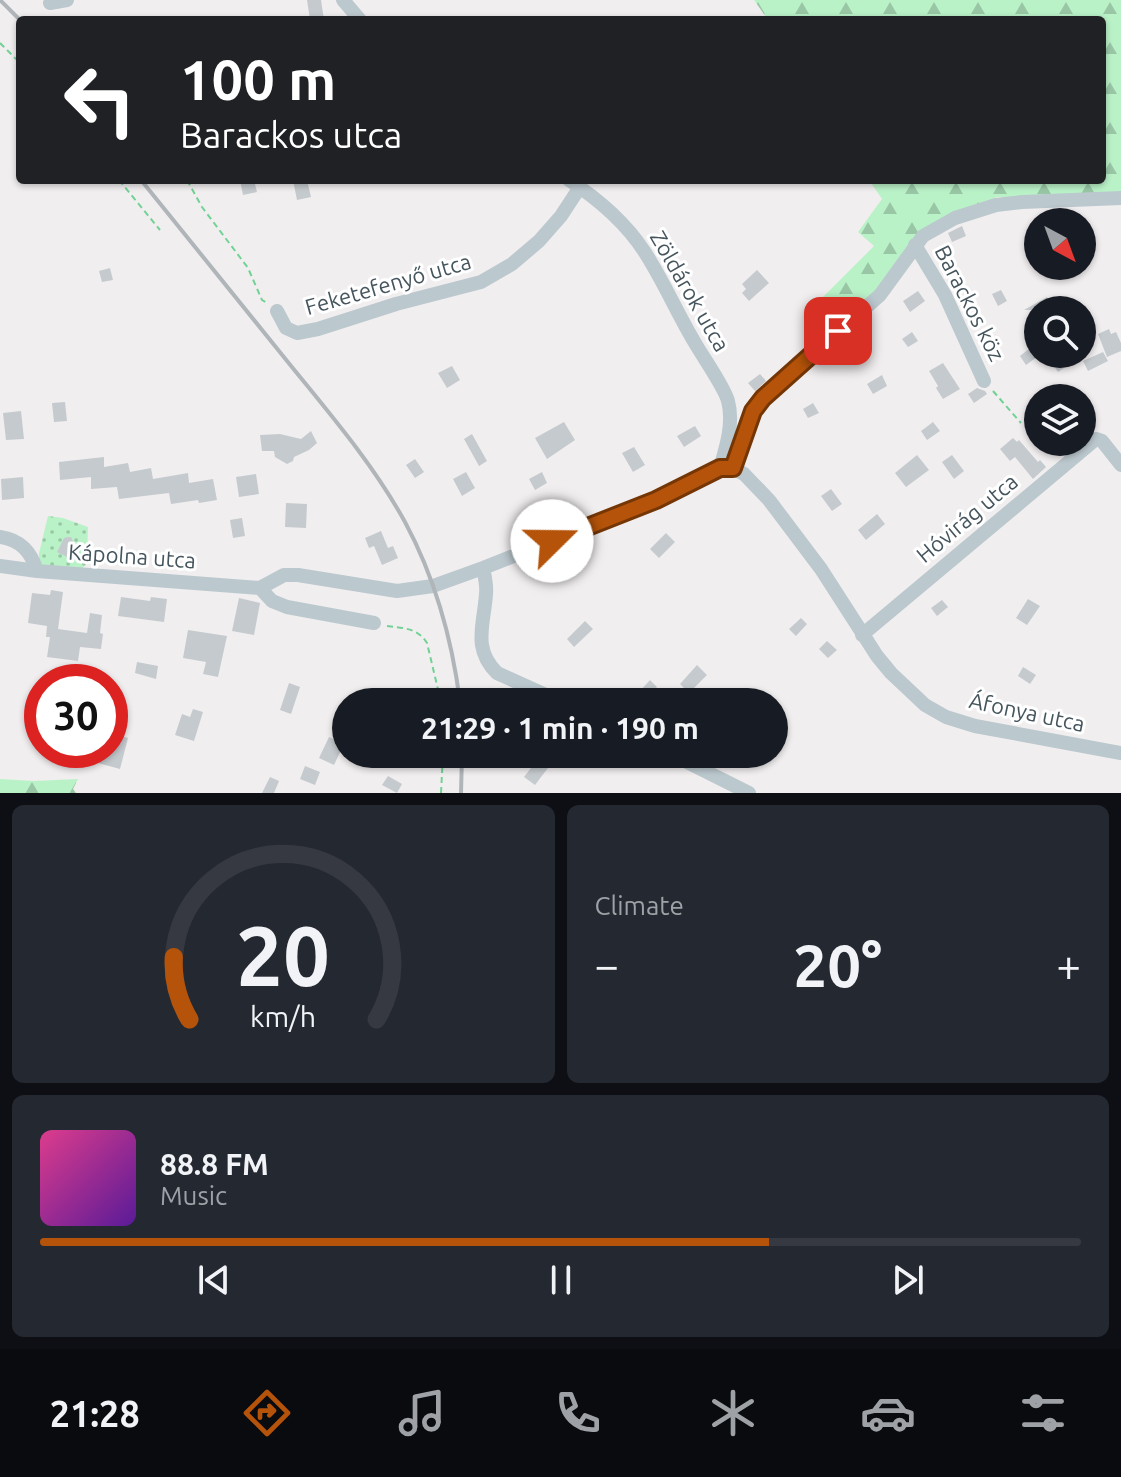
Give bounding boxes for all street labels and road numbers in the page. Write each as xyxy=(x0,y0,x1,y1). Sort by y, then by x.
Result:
street label: Zöldárok utca xyxy=(646,226,735,355)
street label: Barackos köz xyxy=(931,241,1010,365)
street label: Feketefenyő utca xyxy=(302,248,474,319)
street label: Hóvirág utca xyxy=(911,468,1022,567)
street label: Kápolna utca xyxy=(67,539,197,572)
street label: Áfonya utca xyxy=(967,686,1087,736)

